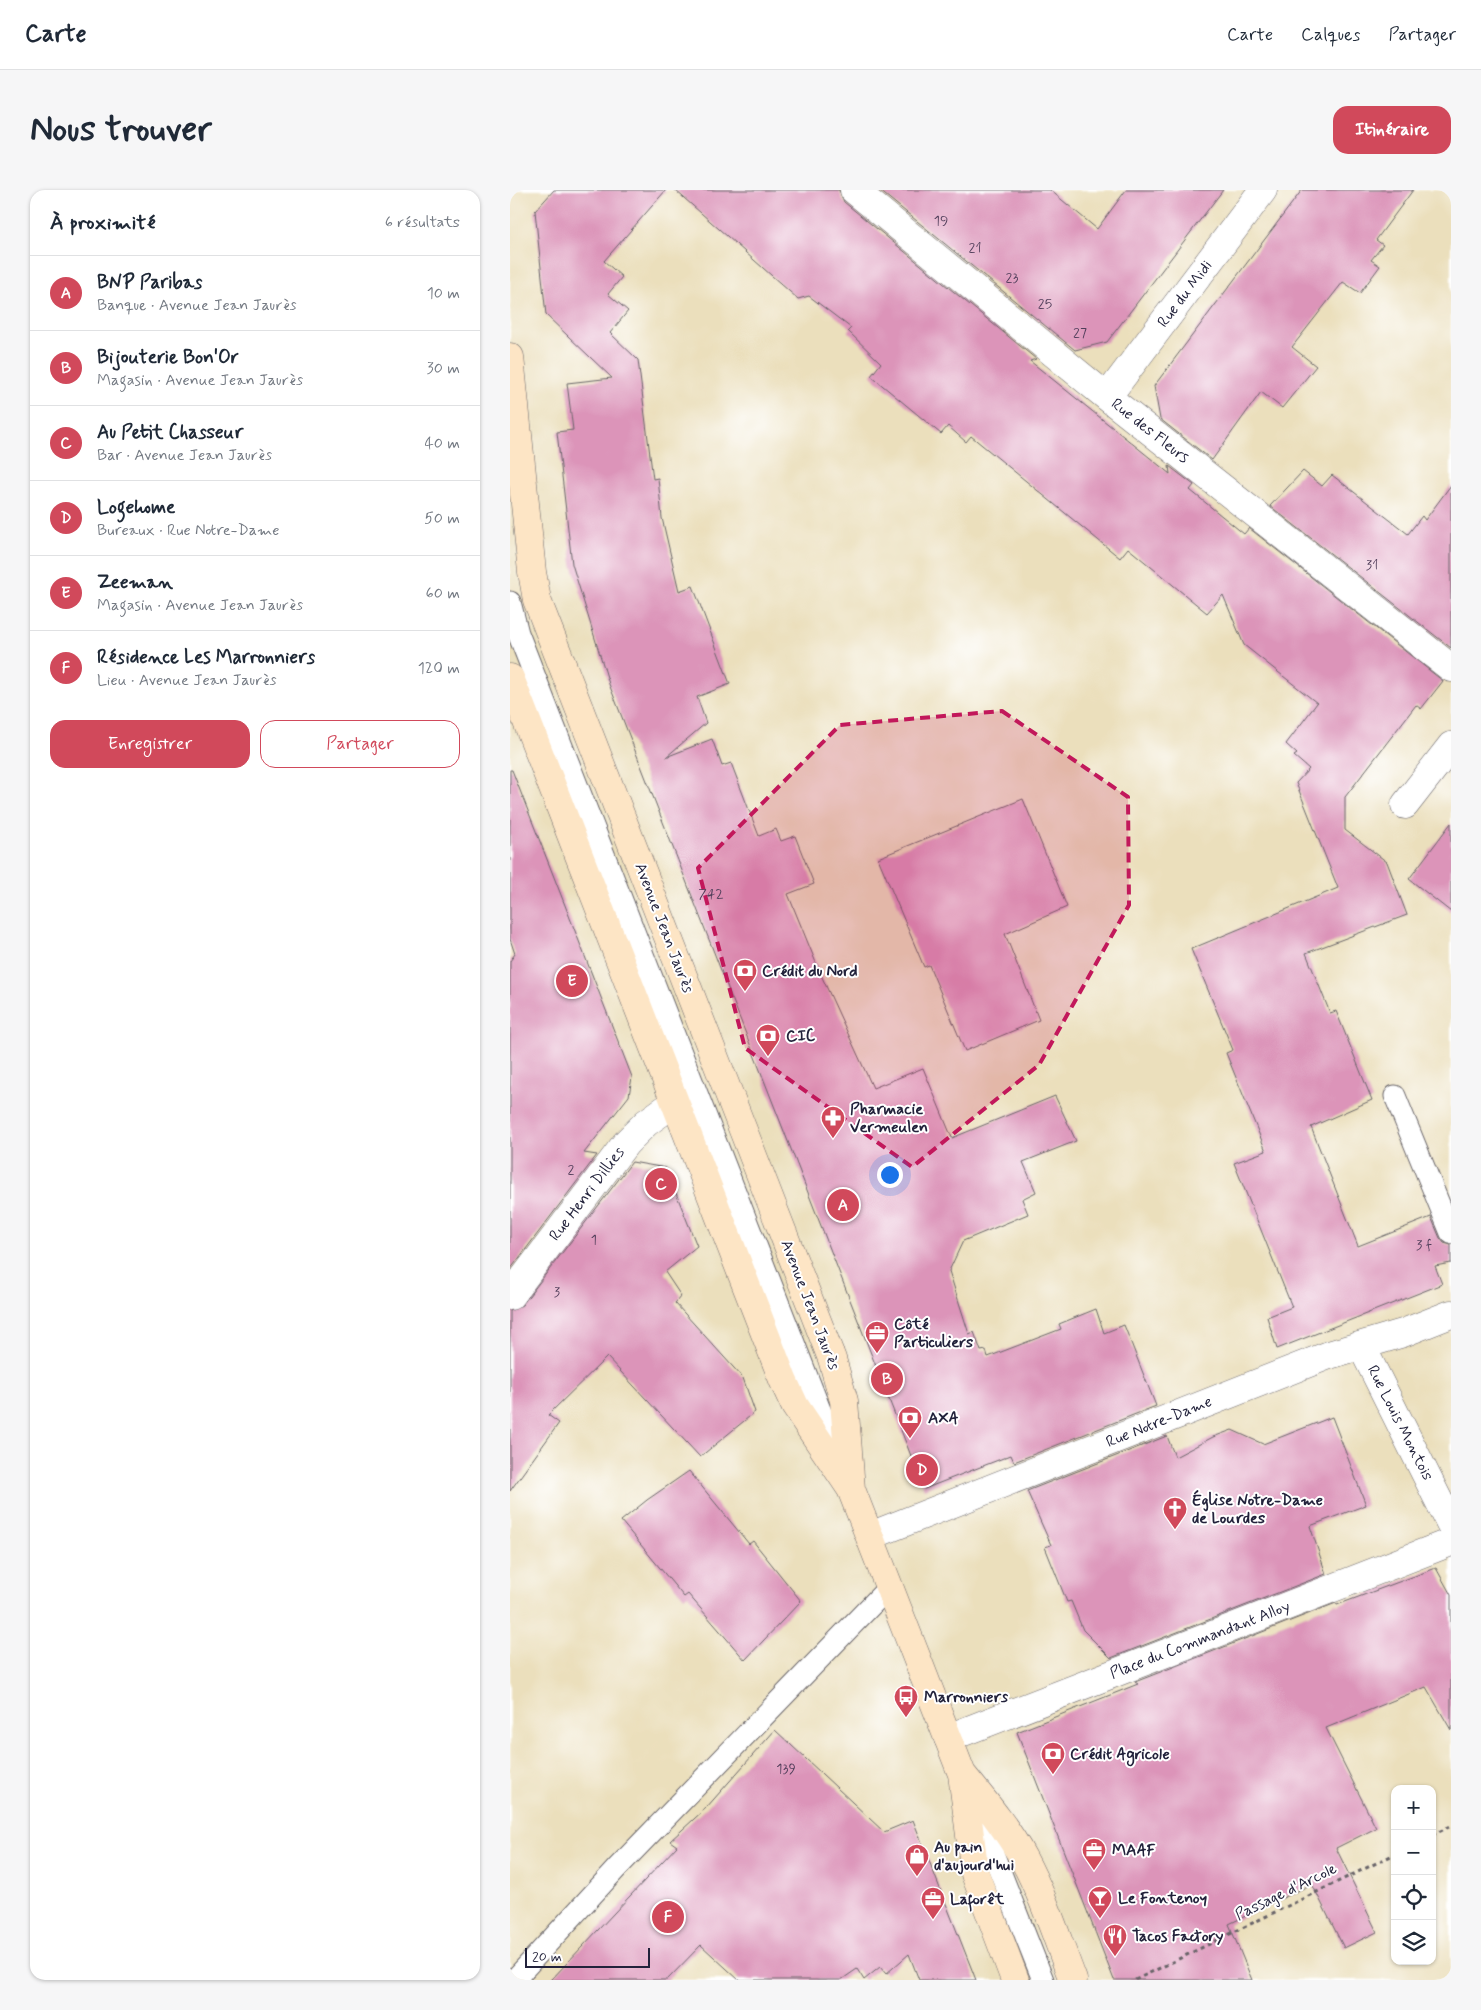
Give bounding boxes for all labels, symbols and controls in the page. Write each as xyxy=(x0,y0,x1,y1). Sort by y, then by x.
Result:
text: Carte xyxy=(25,19,87,50)
text: Carte xyxy=(1227,23,1273,47)
text: Calques xyxy=(1301,23,1360,47)
text: Partager xyxy=(1388,23,1456,47)
button: Itinéraire xyxy=(1333,106,1451,154)
text: Nous trouver xyxy=(30,107,212,153)
text: À proximité xyxy=(50,209,156,237)
text: 6 résultats xyxy=(385,212,460,233)
house number: 19 xyxy=(934,212,948,230)
house number: 21 xyxy=(969,239,981,257)
street label: Rue du Midi xyxy=(1153,256,1217,332)
house number: 23 xyxy=(1006,269,1018,287)
text: BNP Paribas xyxy=(97,270,202,295)
text: A xyxy=(61,283,71,304)
text: 10 m xyxy=(427,283,460,304)
text: Banque · Avenue Jean Jaurès xyxy=(97,295,297,316)
house number: 25 xyxy=(1038,295,1052,313)
house number: 27 xyxy=(1073,324,1087,342)
text: Bijouterie Bon'Or xyxy=(97,345,239,370)
text: B xyxy=(61,358,71,379)
text: 30 m xyxy=(427,358,460,379)
text: Magasin · Avenue Jean Jaurès xyxy=(97,370,303,391)
street label: Rue des Fleurs xyxy=(1106,394,1194,468)
text: Au Petit Chasseur xyxy=(97,420,244,445)
text: C xyxy=(60,433,72,454)
text: 40 m xyxy=(424,433,460,454)
text: Bar · Avenue Jean Jaurès xyxy=(97,445,272,466)
text: Logehome xyxy=(97,495,175,520)
text: D xyxy=(60,508,72,529)
text: 50 m xyxy=(424,508,460,529)
text: Bureaux · Rue Notre-Dame xyxy=(97,520,279,541)
house number: 31 xyxy=(1366,556,1378,574)
text: Zeeman xyxy=(97,570,173,595)
text: E xyxy=(61,583,71,604)
text: 60 m xyxy=(426,583,460,604)
text: Magasin · Avenue Jean Jaurès xyxy=(97,595,303,616)
text: Résidence Les Marronniers xyxy=(97,645,315,670)
text: F xyxy=(62,658,70,679)
text: 120 m xyxy=(418,658,460,679)
text: Lieu · Avenue Jean Jaurès xyxy=(97,670,277,691)
button: Enregistrer xyxy=(50,720,250,768)
button: Partager xyxy=(260,720,460,768)
street label: Avenue Jean Jaurès xyxy=(630,860,698,996)
house number: 742 xyxy=(698,885,724,903)
bank icon: Crédit du Nord xyxy=(732,958,758,992)
place label: Crédit du Nord xyxy=(762,961,858,982)
pin: E xyxy=(556,962,588,1000)
bank icon: CIC xyxy=(755,1023,781,1057)
place label: CIC xyxy=(786,1026,816,1047)
place label: Pharmacie Vermeulen xyxy=(850,1099,928,1138)
pharmacy icon: Pharmacie Vermeulen xyxy=(820,1105,846,1139)
street label: Rue Henri Dillies xyxy=(545,1143,629,1245)
house number: 2 xyxy=(568,1161,575,1179)
your location xyxy=(877,1162,903,1188)
pin: C xyxy=(645,1165,677,1203)
pin: A xyxy=(827,1186,859,1224)
house number: 1 xyxy=(591,1231,597,1249)
house number: 3 f xyxy=(1416,1236,1432,1254)
street label: Avenue Jean Jaurès xyxy=(776,1237,844,1373)
house number: 3 xyxy=(554,1283,560,1301)
place label: Côté Particuliers xyxy=(894,1314,973,1353)
office icon: Côté Particuliers xyxy=(864,1320,890,1354)
pin: B xyxy=(871,1360,903,1398)
street label: Rue Louis Montois xyxy=(1362,1362,1438,1484)
street label: Rue Notre-Dame xyxy=(1103,1391,1215,1453)
bank icon: AXA xyxy=(897,1405,923,1439)
place label: AXA xyxy=(928,1408,959,1429)
pin: D xyxy=(906,1451,938,1489)
place label: Église Notre-Dame de Lourdes xyxy=(1192,1489,1323,1529)
church icon: Église Notre-Dame de Lourdes xyxy=(1162,1496,1188,1530)
street label: Place du Commandant Alloy xyxy=(1107,1596,1293,1684)
bus stop icon: Marronniers xyxy=(893,1684,919,1718)
place label: Marronniers xyxy=(924,1687,1009,1708)
bank icon: Crédit Agricole xyxy=(1040,1741,1066,1775)
place label: Crédit Agricole xyxy=(1070,1744,1170,1767)
house number: 139 xyxy=(776,1760,796,1778)
map controls xyxy=(1391,1785,1436,1965)
button: + xyxy=(1391,1785,1436,1830)
button: − xyxy=(1391,1830,1436,1875)
place label: Au pain d'aujourd'hui xyxy=(934,1837,1014,1876)
office icon: MAAF xyxy=(1081,1837,1107,1871)
place label: MAAF xyxy=(1112,1840,1156,1861)
shop icon: Au pain d'aujourd'hui xyxy=(904,1843,930,1877)
street label: Passage d'Arcole xyxy=(1232,1858,1341,1926)
button: locate xyxy=(1391,1875,1436,1920)
bar icon: Le Fontenoy xyxy=(1087,1885,1113,1919)
office icon: Laforêt xyxy=(920,1886,946,1920)
place label: Le Fontenoy xyxy=(1118,1888,1207,1909)
place label: Laforêt xyxy=(950,1889,1005,1912)
pin: F xyxy=(652,1898,684,1936)
button: layers xyxy=(1391,1920,1436,1965)
restaurant icon: Tacos Factory xyxy=(1102,1923,1128,1957)
place label: Tacos Factory xyxy=(1132,1926,1224,1947)
scale bar xyxy=(525,1945,650,1968)
text: 20 m xyxy=(532,1948,562,1966)

